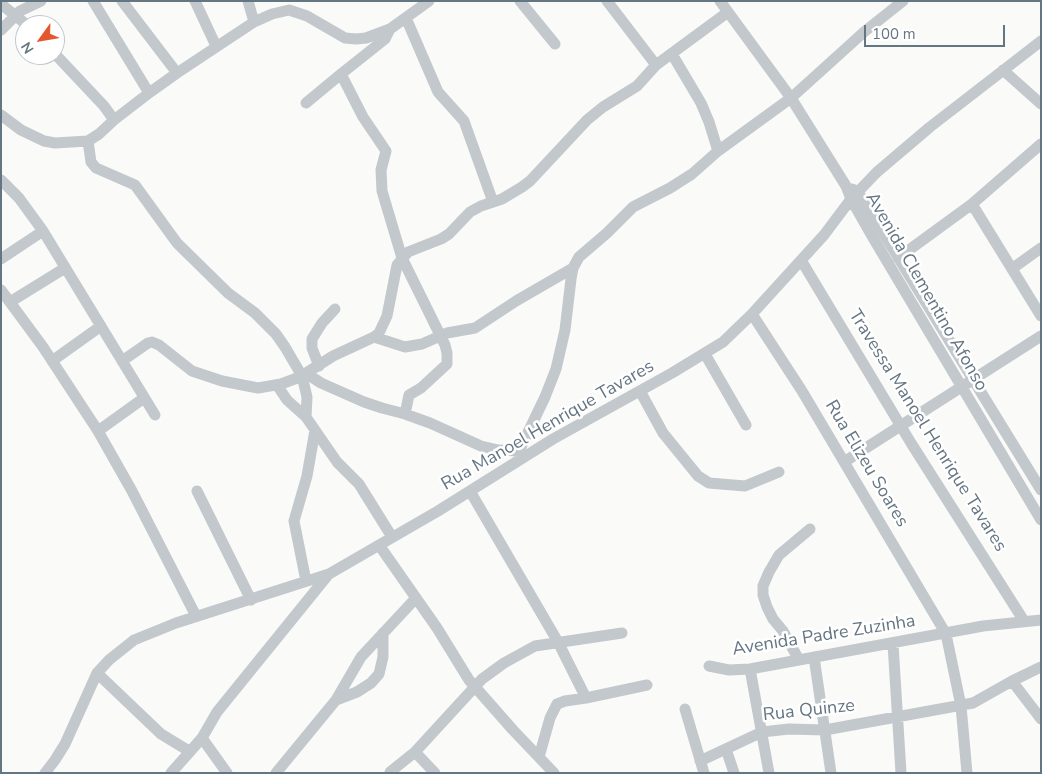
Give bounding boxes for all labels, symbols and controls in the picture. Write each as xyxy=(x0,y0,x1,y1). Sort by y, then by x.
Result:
north arrow xyxy=(15,15,65,65)
scale bar xyxy=(867,15,1008,47)
text: 100 m xyxy=(872,24,916,44)
text: N xyxy=(17,38,39,57)
street label: Avenida Clementino Afonso xyxy=(860,189,992,395)
street label: Travessa Manoel Henrique Tavares xyxy=(843,306,1011,556)
street label: Rua Manoel Henrique Tavares xyxy=(438,356,658,496)
street label: Rua Elizeu Soares xyxy=(820,397,912,531)
street label: Avenida Padre Zuzinha xyxy=(731,611,917,661)
street label: Rua Quinze xyxy=(762,695,856,727)

